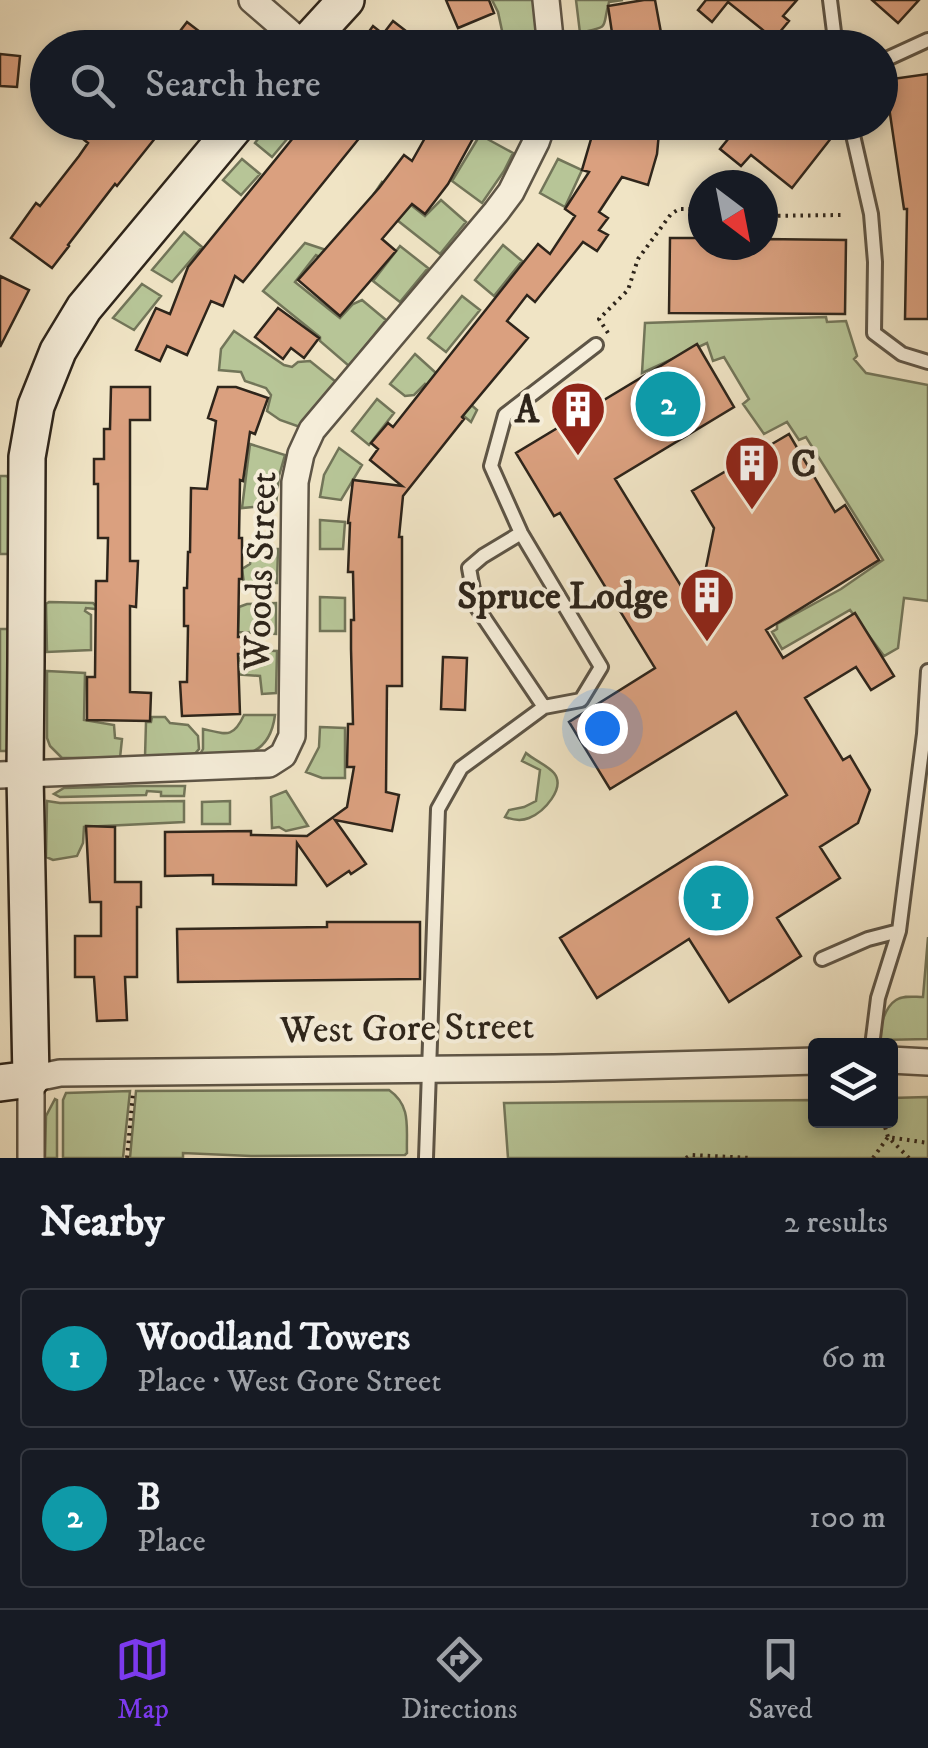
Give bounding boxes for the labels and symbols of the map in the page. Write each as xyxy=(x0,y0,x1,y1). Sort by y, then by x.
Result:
north arrow xyxy=(688,170,778,260)
pin: 2 xyxy=(636,366,700,442)
building icon: A xyxy=(548,379,608,458)
place label: A xyxy=(514,387,541,435)
building icon: C xyxy=(722,433,782,512)
place label: C xyxy=(791,441,816,489)
street label: Woods Street xyxy=(233,471,288,673)
building icon: Spruce Lodge xyxy=(677,565,737,644)
place label: Spruce Lodge xyxy=(457,573,668,621)
your location xyxy=(577,703,628,754)
pin: 1 xyxy=(684,860,748,936)
street label: West Gore Street xyxy=(278,1003,535,1055)

